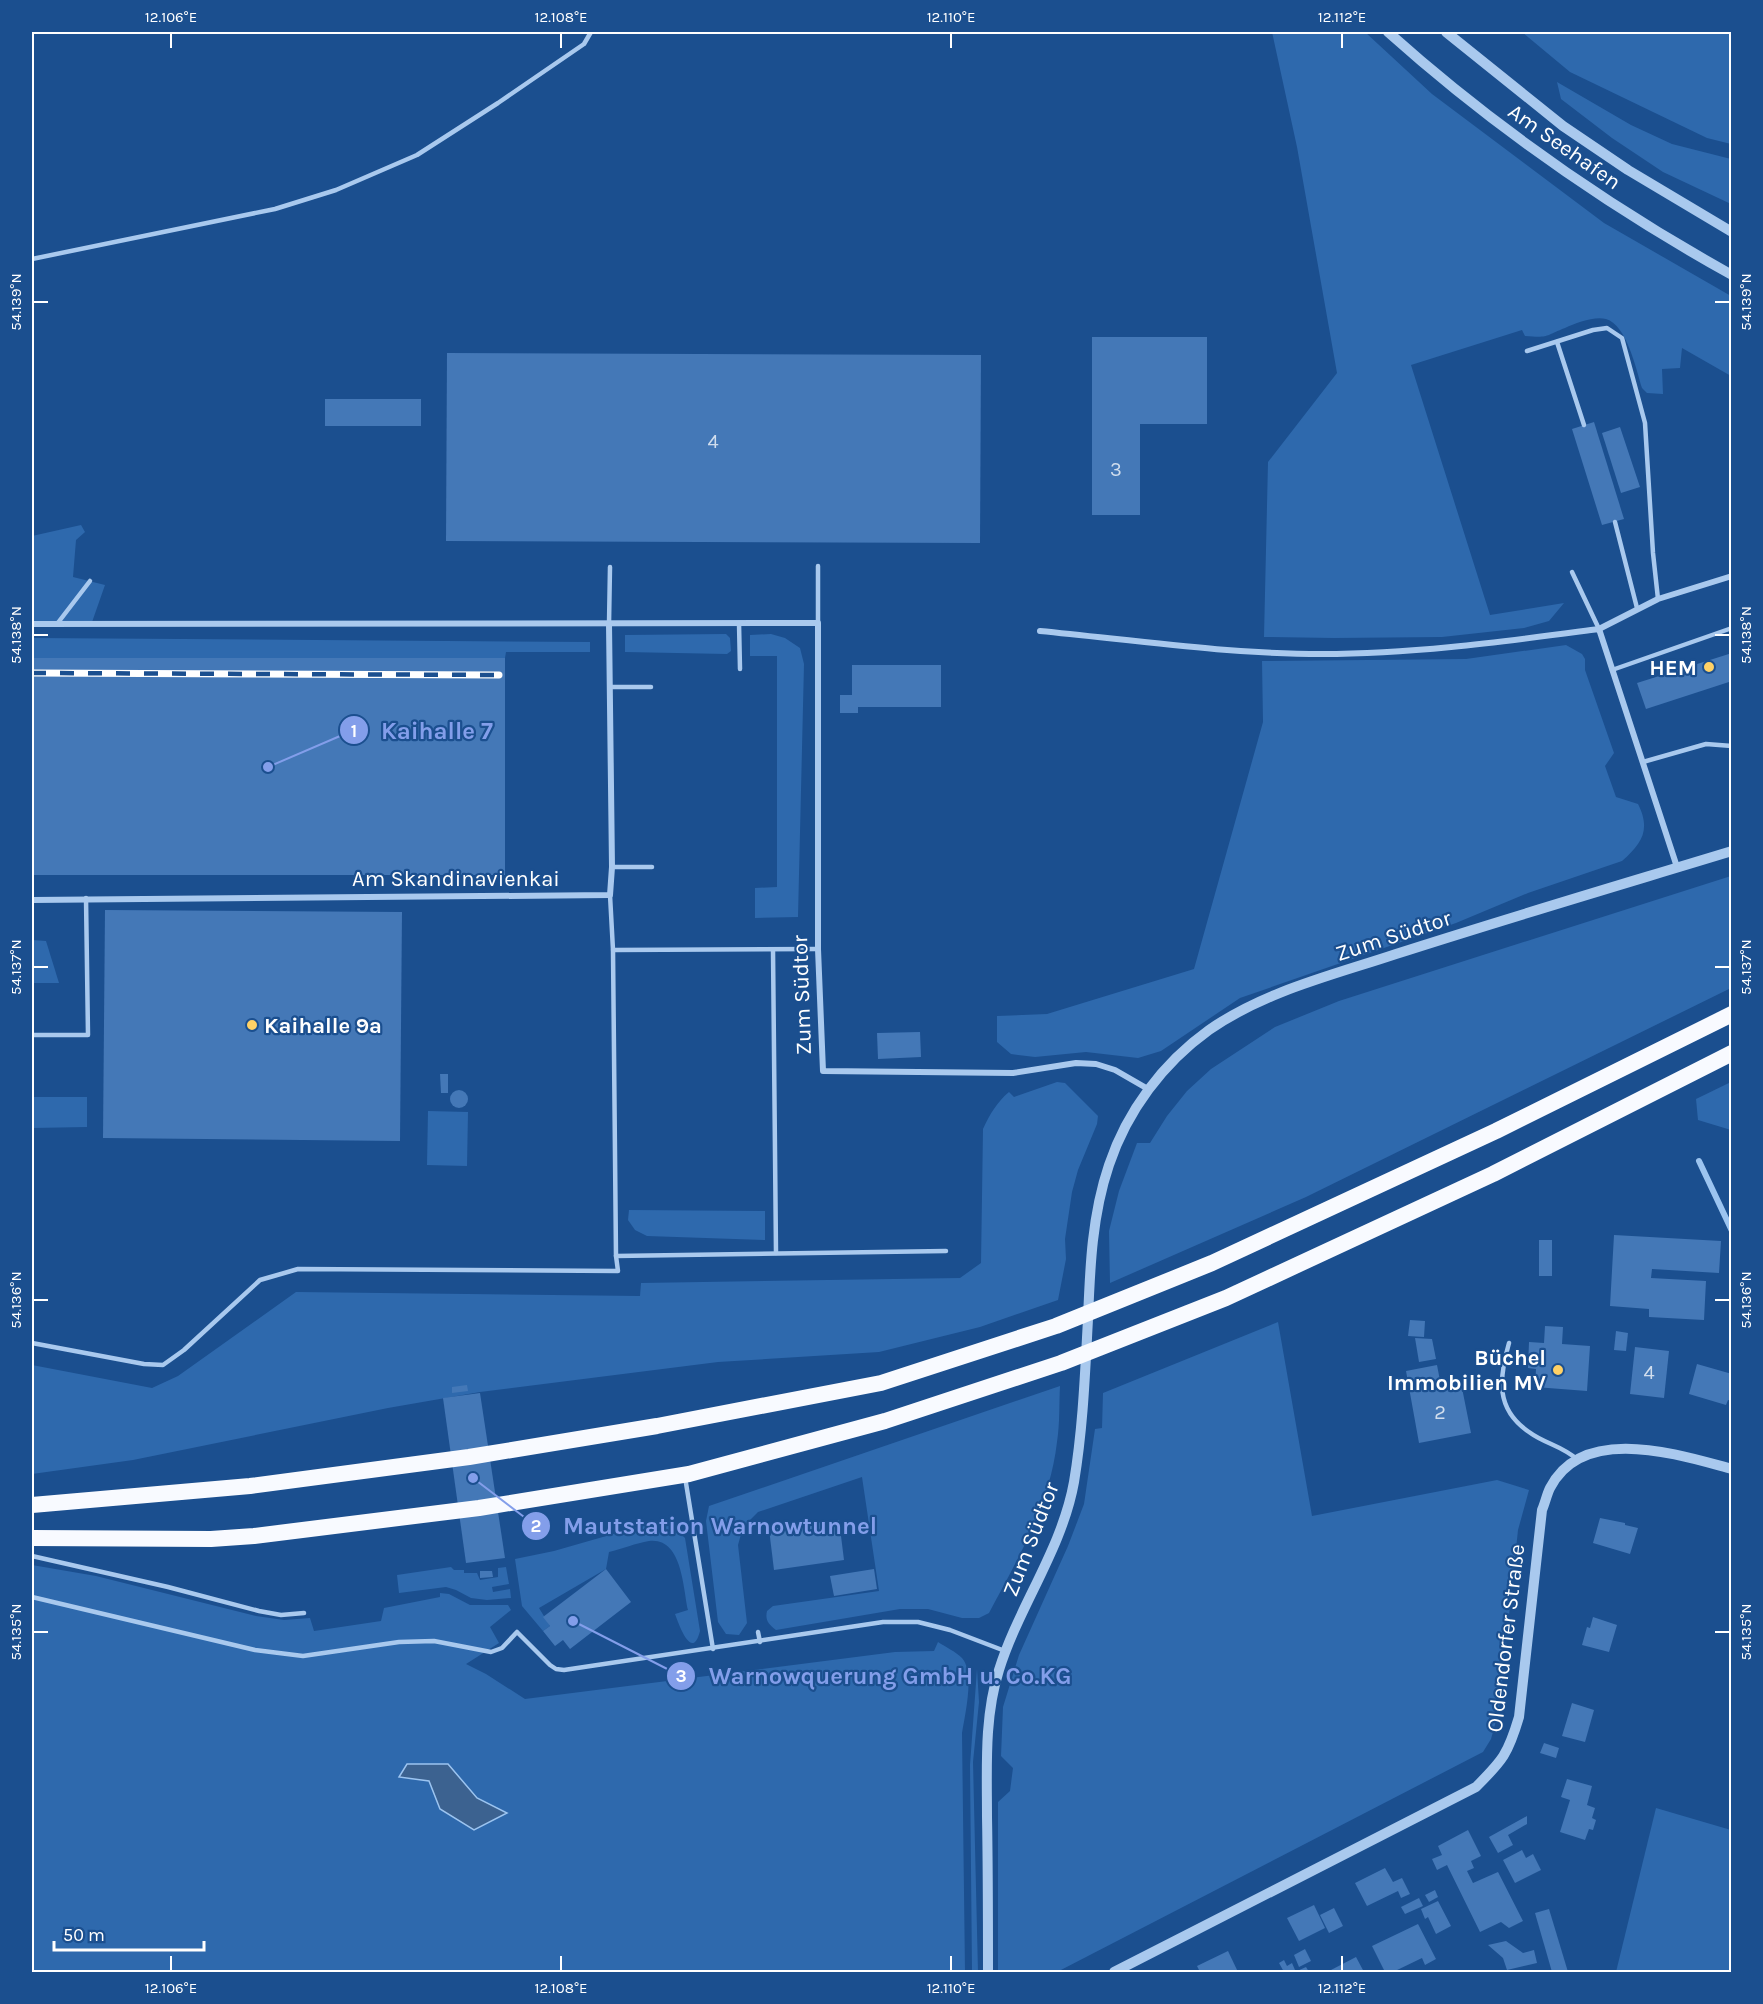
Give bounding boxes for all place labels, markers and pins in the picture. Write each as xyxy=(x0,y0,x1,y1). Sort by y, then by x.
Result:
place label: HEM xyxy=(1649,655,1697,681)
marker: HEM xyxy=(1702,660,1716,674)
callout: Kaihalle 7 xyxy=(339,709,505,751)
place label: Kaihalle 9a xyxy=(264,1013,382,1039)
marker: Kaihalle 9a xyxy=(245,1018,259,1032)
place label: Büchel Immobilien MV xyxy=(1387,1345,1546,1396)
marker: Büchel Immobilien MV xyxy=(1551,1363,1565,1377)
callout: Mautstation Warnowtunnel xyxy=(521,1505,889,1547)
callout: Warnowquerung GmbH u. Co.KG xyxy=(666,1655,1083,1697)

